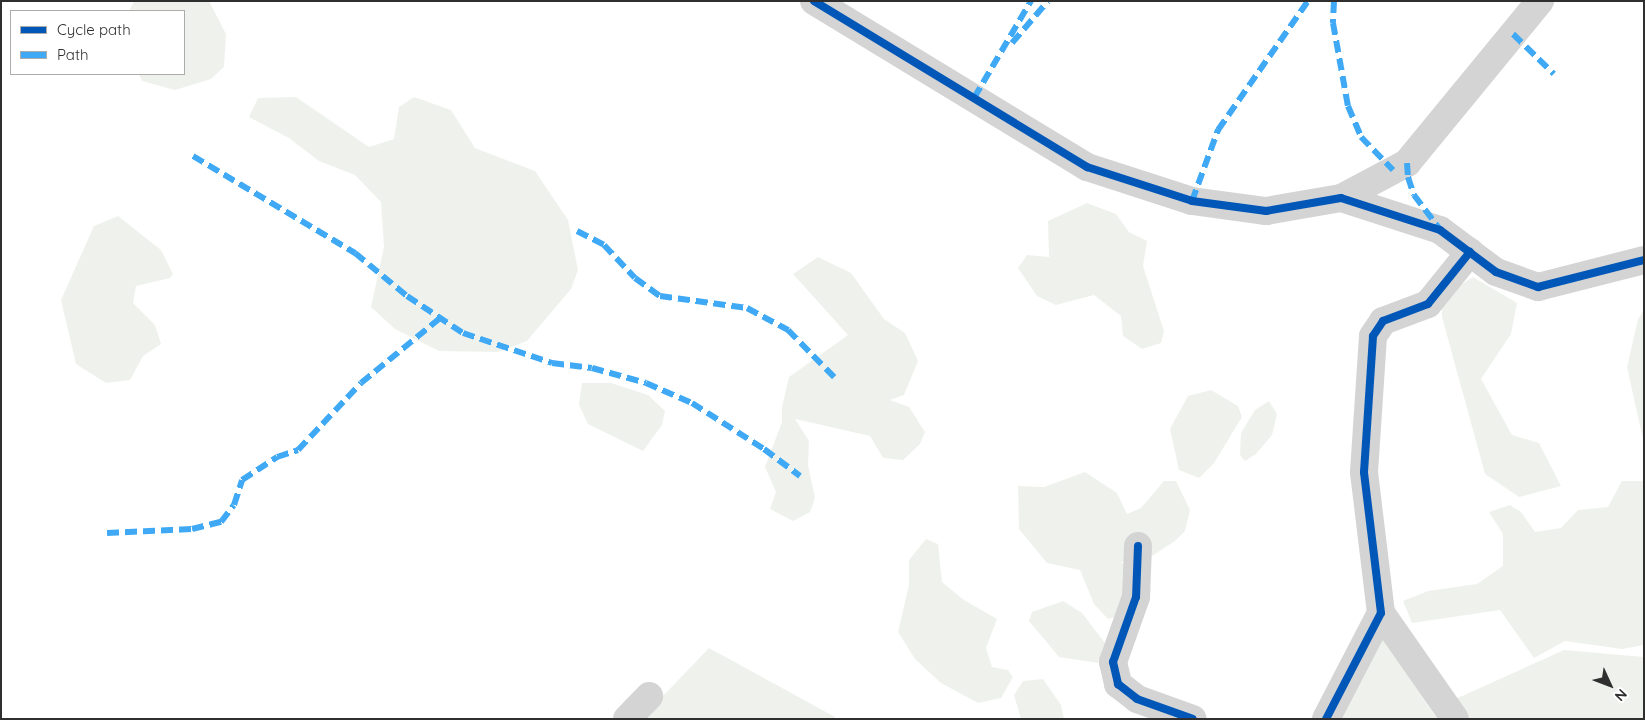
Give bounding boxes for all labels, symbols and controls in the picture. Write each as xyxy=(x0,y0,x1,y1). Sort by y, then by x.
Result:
legend xyxy=(10,10,185,75)
text: Cycle path xyxy=(57,20,131,39)
text: Path xyxy=(57,45,89,64)
north arrow xyxy=(1585,660,1635,710)
text: N xyxy=(1611,685,1631,705)

